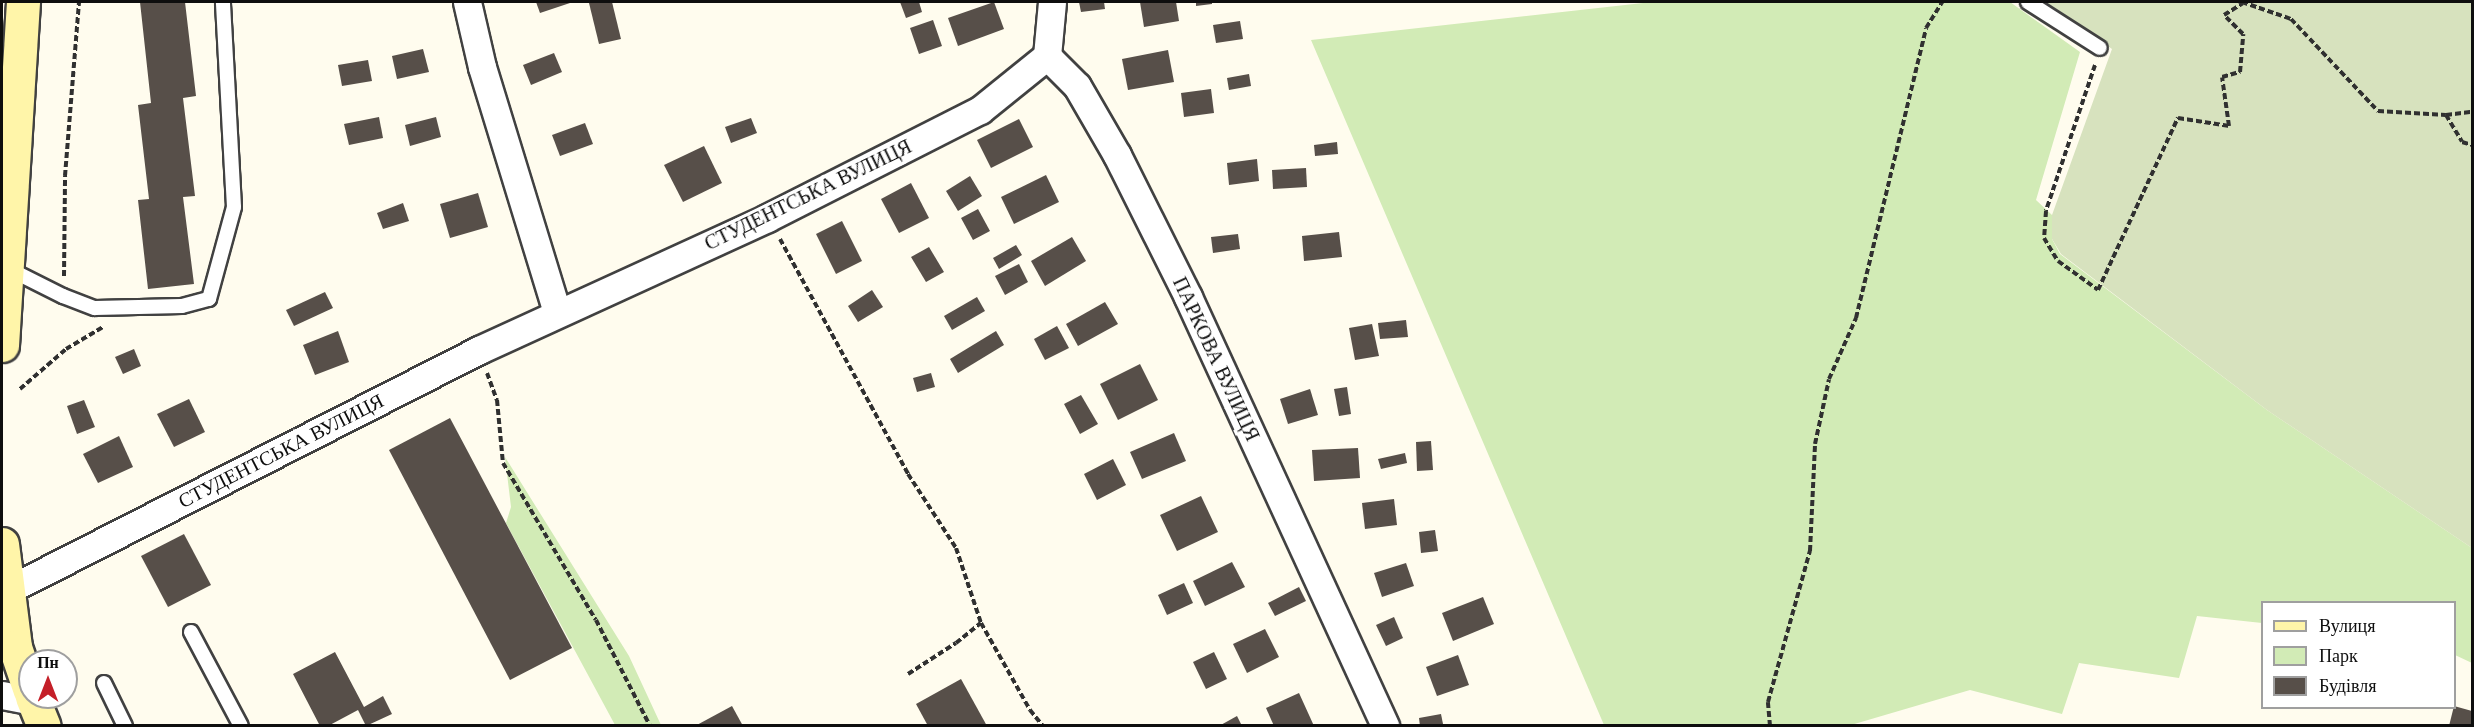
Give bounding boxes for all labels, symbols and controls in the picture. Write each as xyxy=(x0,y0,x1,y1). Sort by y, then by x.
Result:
street label: СТУДЕНТСЬКА ВУЛИЦЯ xyxy=(701,134,915,256)
street label: ПАРКОВА ВУЛИЦЯ xyxy=(1167,273,1265,445)
street label: СТУДЕНТСЬКА ВУЛИЦЯ xyxy=(174,389,388,513)
legend xyxy=(2261,601,2456,709)
text: Вулиця xyxy=(2319,616,2376,636)
text: Парк xyxy=(2319,646,2358,666)
north arrow xyxy=(18,649,78,709)
text: Пн xyxy=(37,654,59,671)
text: Будівля xyxy=(2319,676,2376,696)

